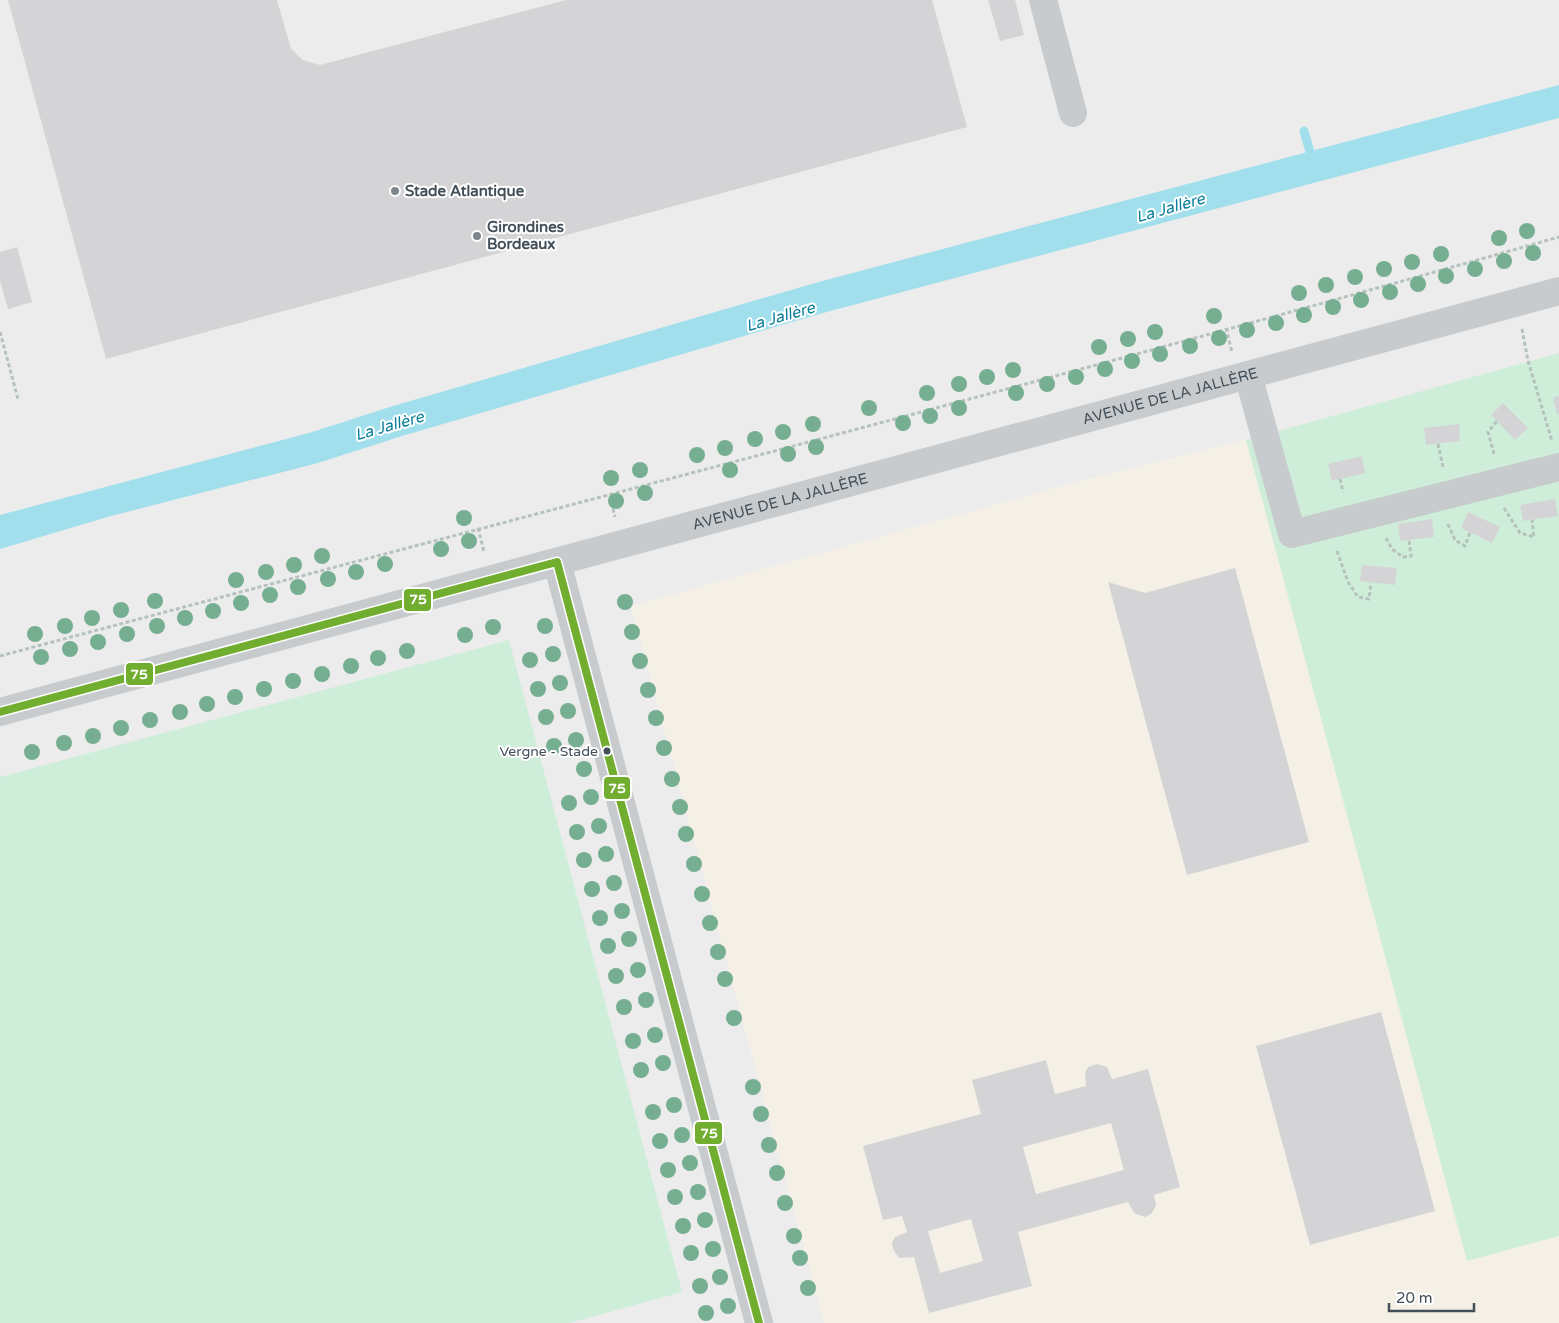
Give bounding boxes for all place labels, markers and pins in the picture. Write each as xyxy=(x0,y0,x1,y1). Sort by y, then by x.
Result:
place label: Stade Atlantique xyxy=(405,182,525,201)
marker: Stade Atlantique xyxy=(389,185,401,197)
place label: Girondines Bordeaux xyxy=(487,218,564,253)
marker: Girondines Bordeaux xyxy=(471,230,483,242)
place label: Vergne - Stade xyxy=(499,743,598,760)
marker: Vergne - Stade xyxy=(602,746,612,756)

